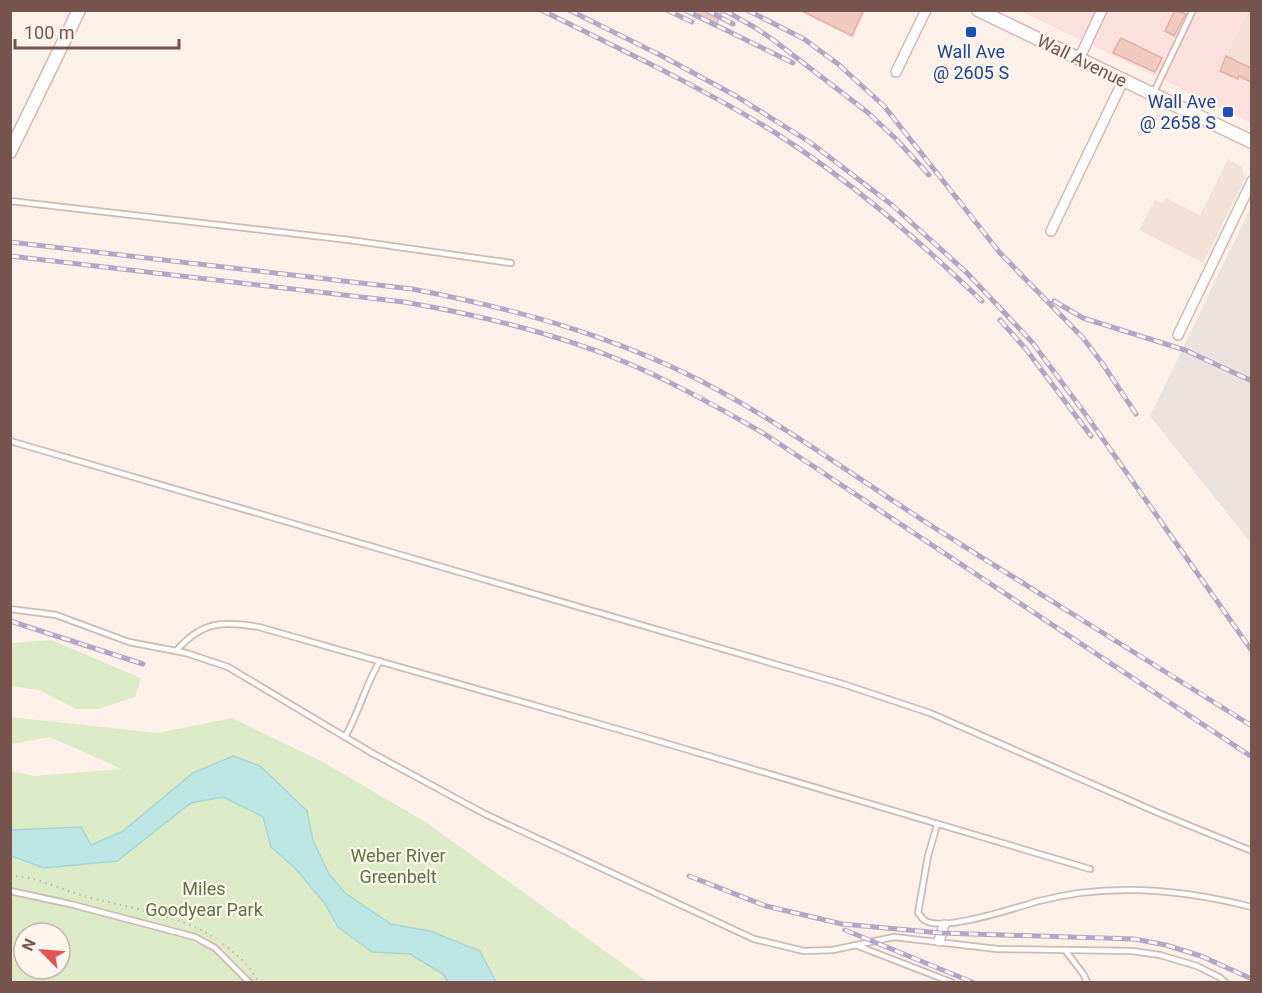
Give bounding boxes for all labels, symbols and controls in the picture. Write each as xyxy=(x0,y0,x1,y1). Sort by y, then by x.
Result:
scale bar xyxy=(15,12,178,50)
text: 100 m xyxy=(24,22,75,43)
marker: Wall Ave @ 2605 S xyxy=(964,25,978,39)
street label: Wall Avenue xyxy=(1034,30,1131,91)
place label: Wall Ave @ 2605 S xyxy=(933,41,1009,83)
place label: Wall Ave @ 2658 S xyxy=(1140,91,1216,133)
marker: Wall Ave @ 2658 S xyxy=(1221,105,1235,119)
park label: Weber River Greenbelt xyxy=(350,845,446,887)
park label: Miles Goodyear Park xyxy=(145,878,264,920)
north arrow xyxy=(12,921,72,981)
text: N xyxy=(18,936,40,954)

